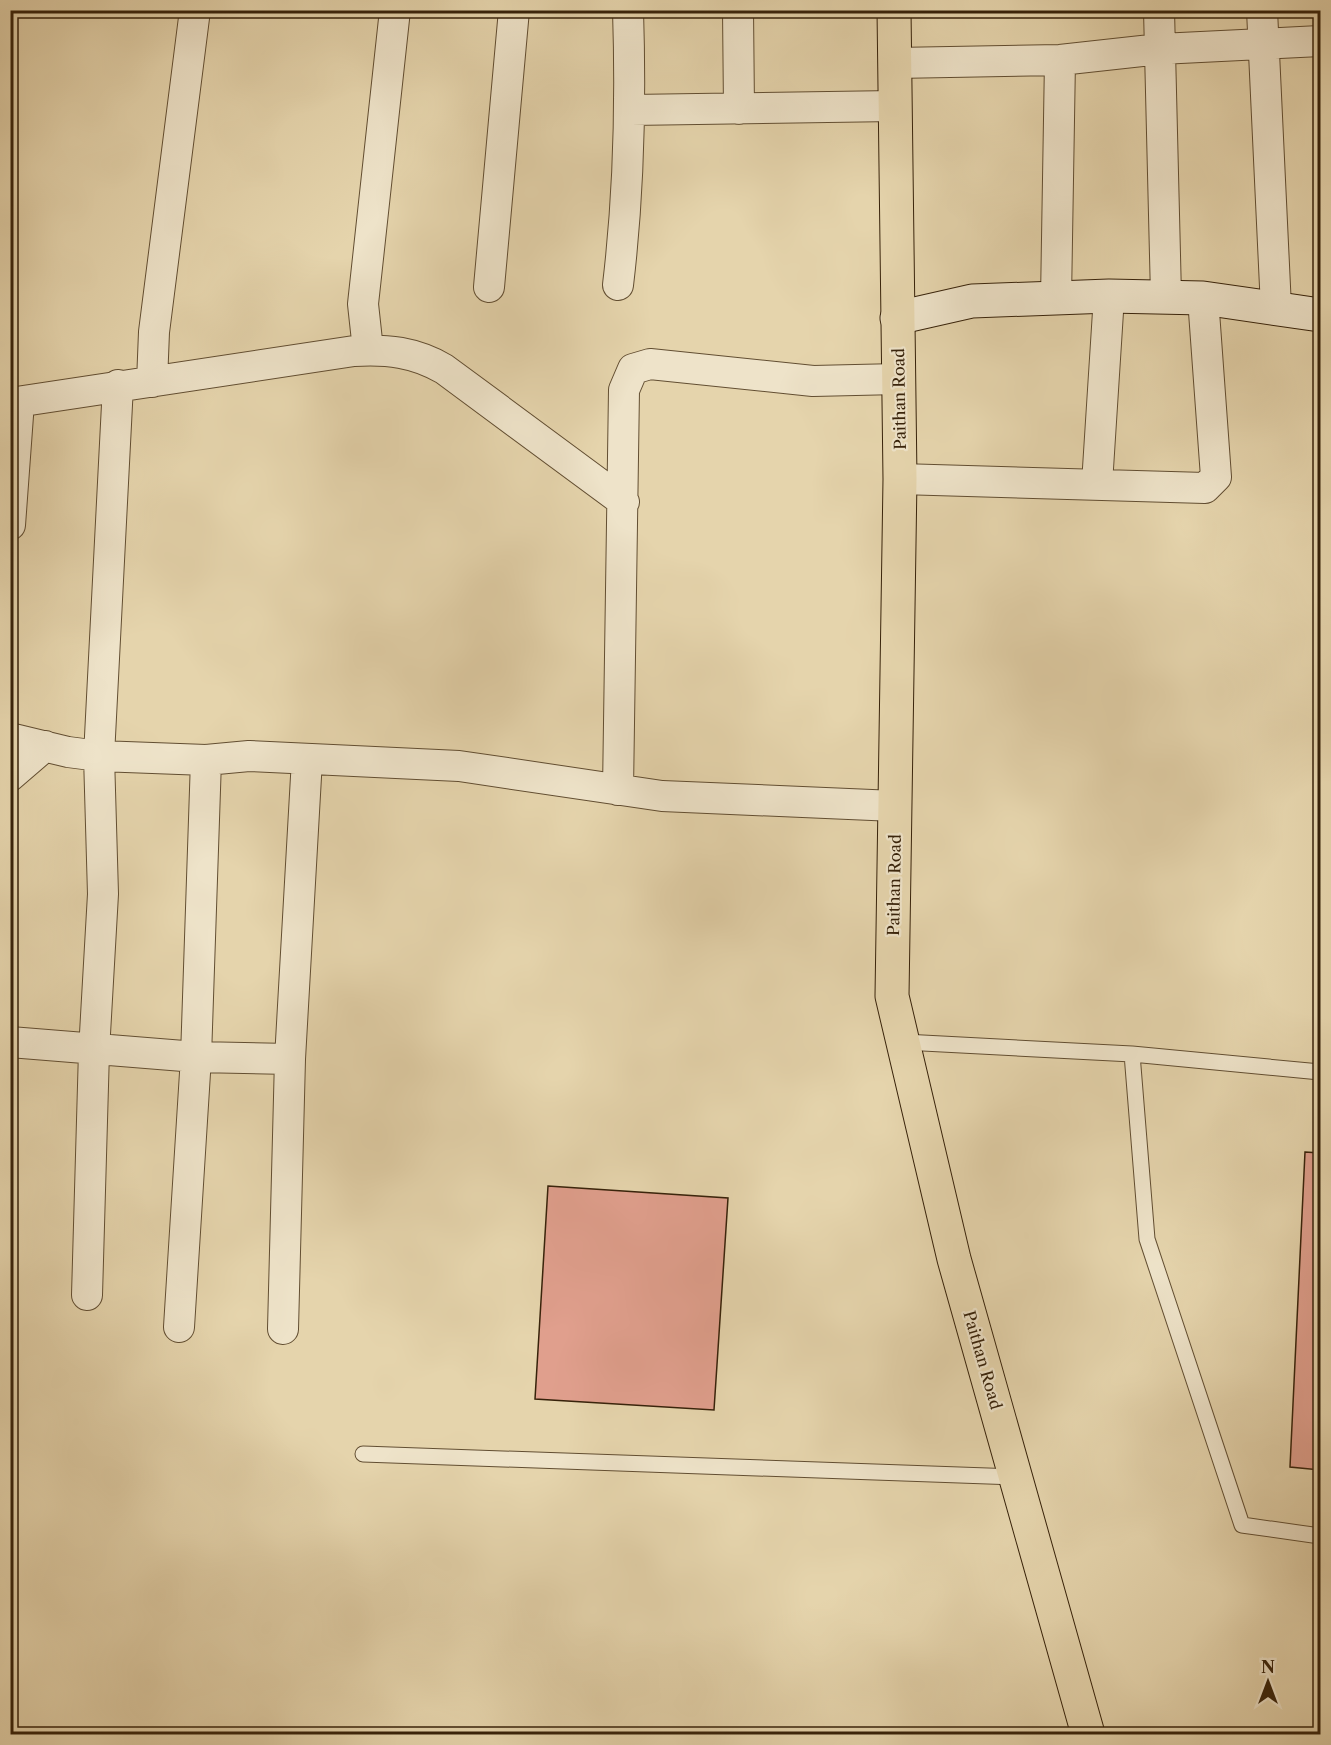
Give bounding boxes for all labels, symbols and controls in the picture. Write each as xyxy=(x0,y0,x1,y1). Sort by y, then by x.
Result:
street label: Paithan Road xyxy=(888,348,910,450)
street label: Paithan Road xyxy=(883,834,905,936)
street label: Paithan Road xyxy=(959,1308,1007,1412)
north arrow xyxy=(1238,1652,1298,1712)
text: N xyxy=(1261,1657,1275,1677)

